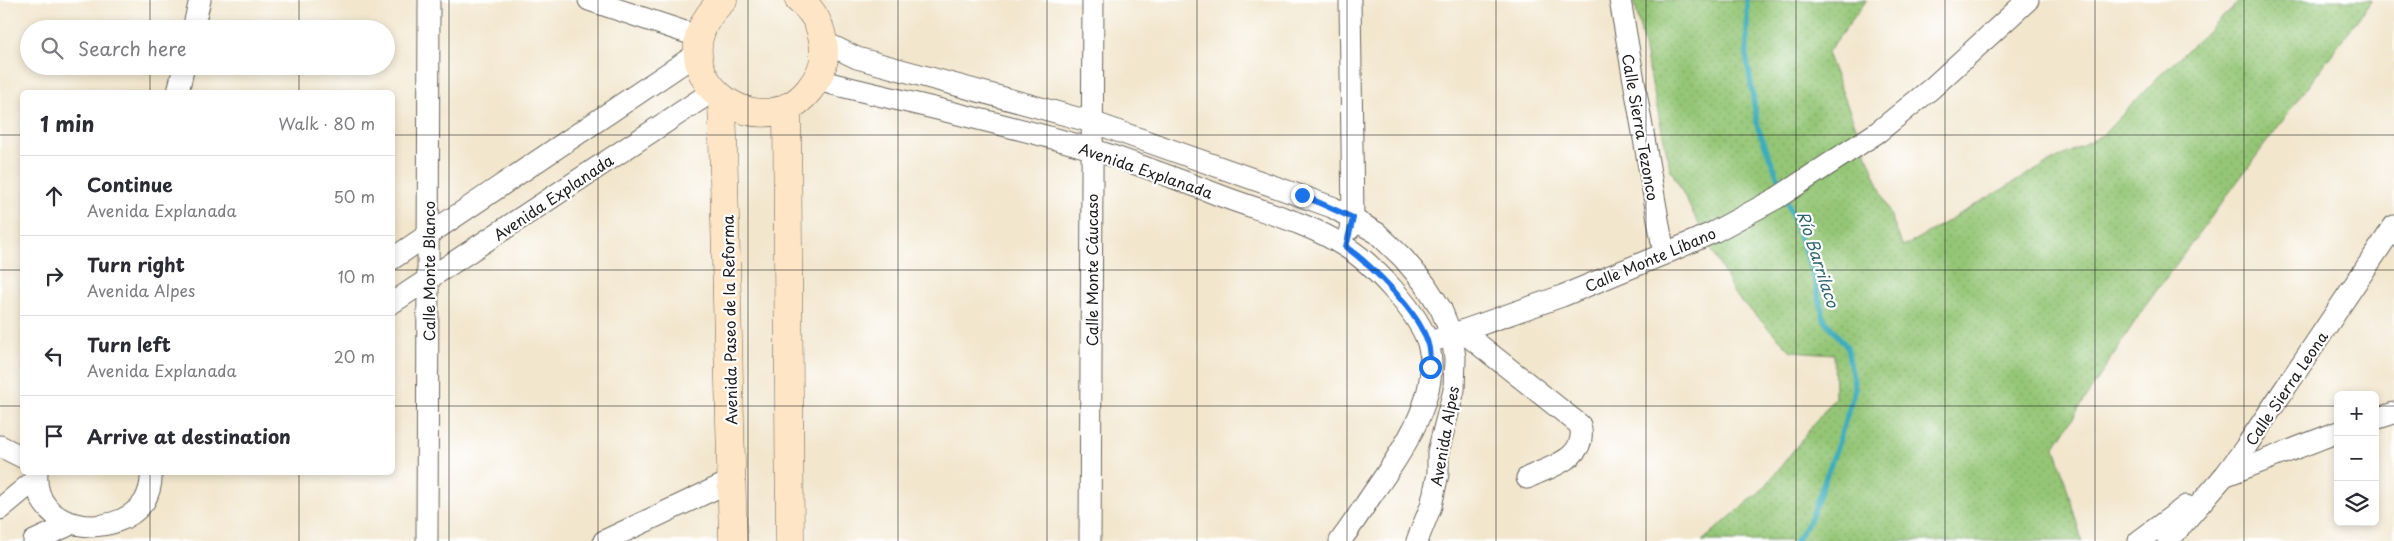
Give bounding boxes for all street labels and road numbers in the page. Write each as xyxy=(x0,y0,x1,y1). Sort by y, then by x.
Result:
street label: Calle Sierra Tezonco xyxy=(1617,52,1665,202)
street label: Avenida Explanada xyxy=(1076,136,1217,204)
street label: Avenida Explanada xyxy=(488,148,618,246)
street label: Calle Monte Cáucaso xyxy=(1080,194,1103,346)
street label: Calle Monte Blanco xyxy=(417,201,440,341)
street label: Avenida Paseo de la Reforma xyxy=(716,214,742,425)
street label: Calle Monte Líbano xyxy=(1581,221,1719,297)
street label: Calle Sierra Leona xyxy=(2239,326,2333,450)
street label: Avenida Alpes xyxy=(1424,384,1464,488)

